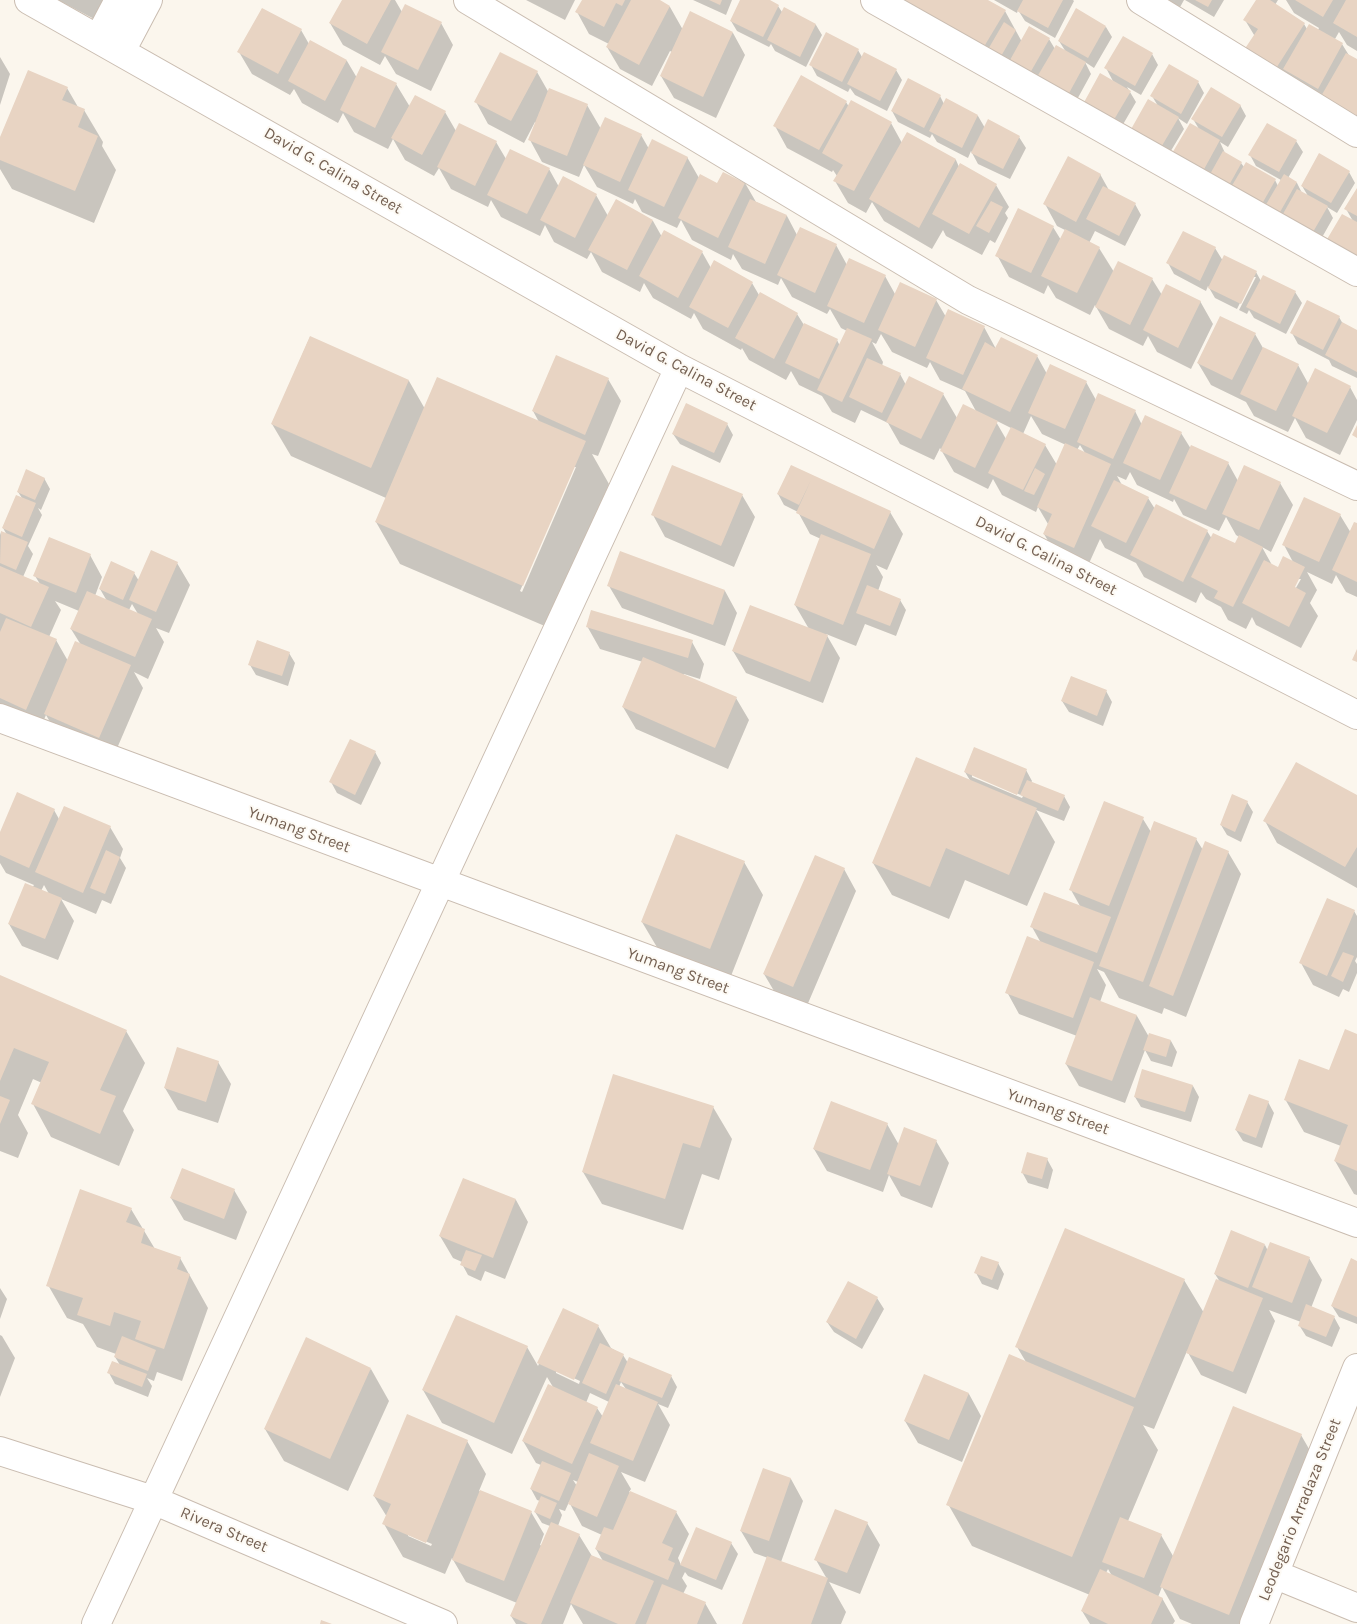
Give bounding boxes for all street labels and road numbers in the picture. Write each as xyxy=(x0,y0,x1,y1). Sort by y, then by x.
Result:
street label: David G. Calina Street xyxy=(260,124,406,218)
street label: David G. Calina Street xyxy=(612,325,760,415)
street label: David G. Calina Street xyxy=(972,512,1120,600)
street label: Yumang Street xyxy=(245,803,353,857)
street label: Yumang Street xyxy=(624,944,732,998)
street label: Yumang Street xyxy=(1004,1085,1112,1139)
street label: Leodegario Arradaza Street xyxy=(1255,1416,1345,1604)
street label: Rivera Street xyxy=(177,1503,271,1557)

